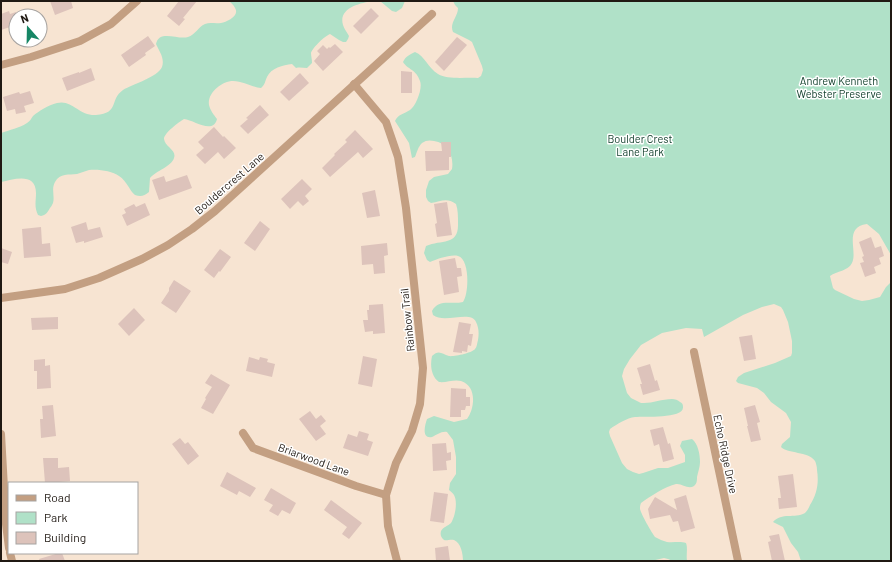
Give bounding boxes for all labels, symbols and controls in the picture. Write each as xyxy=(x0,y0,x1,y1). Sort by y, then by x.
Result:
north arrow xyxy=(8,8,48,48)
text: N xyxy=(19,11,30,25)
park label: Andrew Kenneth Webster Preserve xyxy=(797,74,882,100)
park label: Boulder Crest Lane Park xyxy=(607,132,673,158)
street label: Bouldercrest Lane xyxy=(192,149,266,217)
street label: Rainbow Trail xyxy=(397,288,417,352)
street label: Echo Ridge Drive xyxy=(711,413,741,495)
street label: Briarwood Lane xyxy=(276,440,352,478)
legend xyxy=(8,482,138,554)
text: Road xyxy=(44,490,71,504)
text: Park xyxy=(44,510,68,524)
text: Building xyxy=(44,530,86,544)

